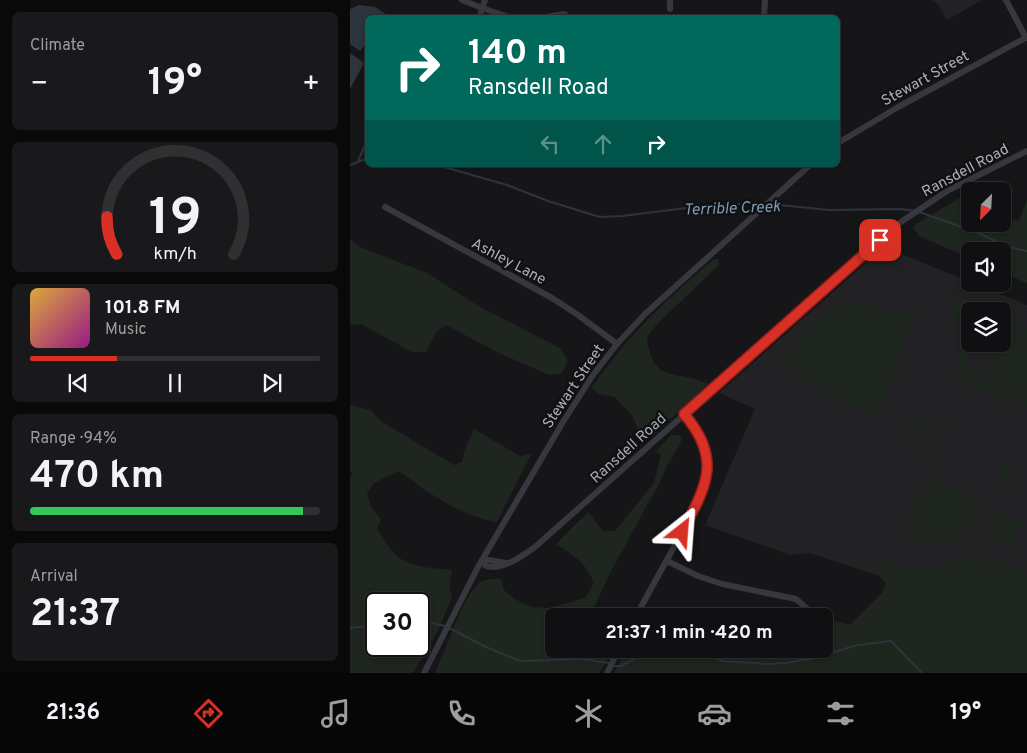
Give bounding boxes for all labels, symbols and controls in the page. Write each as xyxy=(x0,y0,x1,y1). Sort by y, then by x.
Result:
text: 140 m xyxy=(468,32,567,76)
icon: right xyxy=(385,35,450,100)
text: Climate xyxy=(30,36,85,56)
street label: Stewart Street xyxy=(878,47,973,111)
text: 19° xyxy=(148,60,202,109)
text: − xyxy=(30,67,48,103)
text: + xyxy=(302,67,320,103)
text: Ransdell Road xyxy=(468,75,609,102)
icon: left xyxy=(536,130,564,158)
icon: ahead xyxy=(589,130,617,158)
icon: right xyxy=(642,130,670,158)
street label: Ransdell Road xyxy=(919,140,1012,202)
north arrow xyxy=(961,182,1011,232)
map controls xyxy=(961,182,1011,352)
text: 19 xyxy=(149,187,201,253)
water label: Terrible Creek xyxy=(683,197,782,221)
pin xyxy=(859,219,901,261)
icon: arrive xyxy=(866,226,894,254)
street label: Ashley Lane xyxy=(468,235,549,290)
button: sound xyxy=(961,242,1011,292)
text: km/h xyxy=(153,243,197,266)
text: 101.8 FM xyxy=(105,296,180,320)
button: layers xyxy=(961,302,1011,352)
text: Music xyxy=(105,320,146,340)
street label: Stewart Street xyxy=(539,341,609,433)
icon: previous xyxy=(64,369,92,397)
icon: pause xyxy=(161,369,189,397)
icon: next xyxy=(258,369,286,397)
street label: Ransdell Road xyxy=(587,410,671,488)
text: Range · 94% xyxy=(30,429,117,449)
text: 470 km xyxy=(30,453,164,502)
position arrow xyxy=(655,505,707,557)
text: Arrival xyxy=(30,567,78,587)
text: 21:37 xyxy=(30,591,120,640)
speed limit sign: 30 xyxy=(365,592,430,657)
text: 21:37 · 1 min · 420 m xyxy=(605,621,773,645)
icon: directions xyxy=(191,696,226,731)
icon: music xyxy=(318,696,353,731)
icon: phone xyxy=(444,696,479,731)
icon: climate xyxy=(571,696,606,731)
icon: car xyxy=(697,696,732,731)
icon: filters xyxy=(823,696,858,731)
text: 21:36 xyxy=(46,700,100,727)
text: 19° xyxy=(950,700,981,727)

